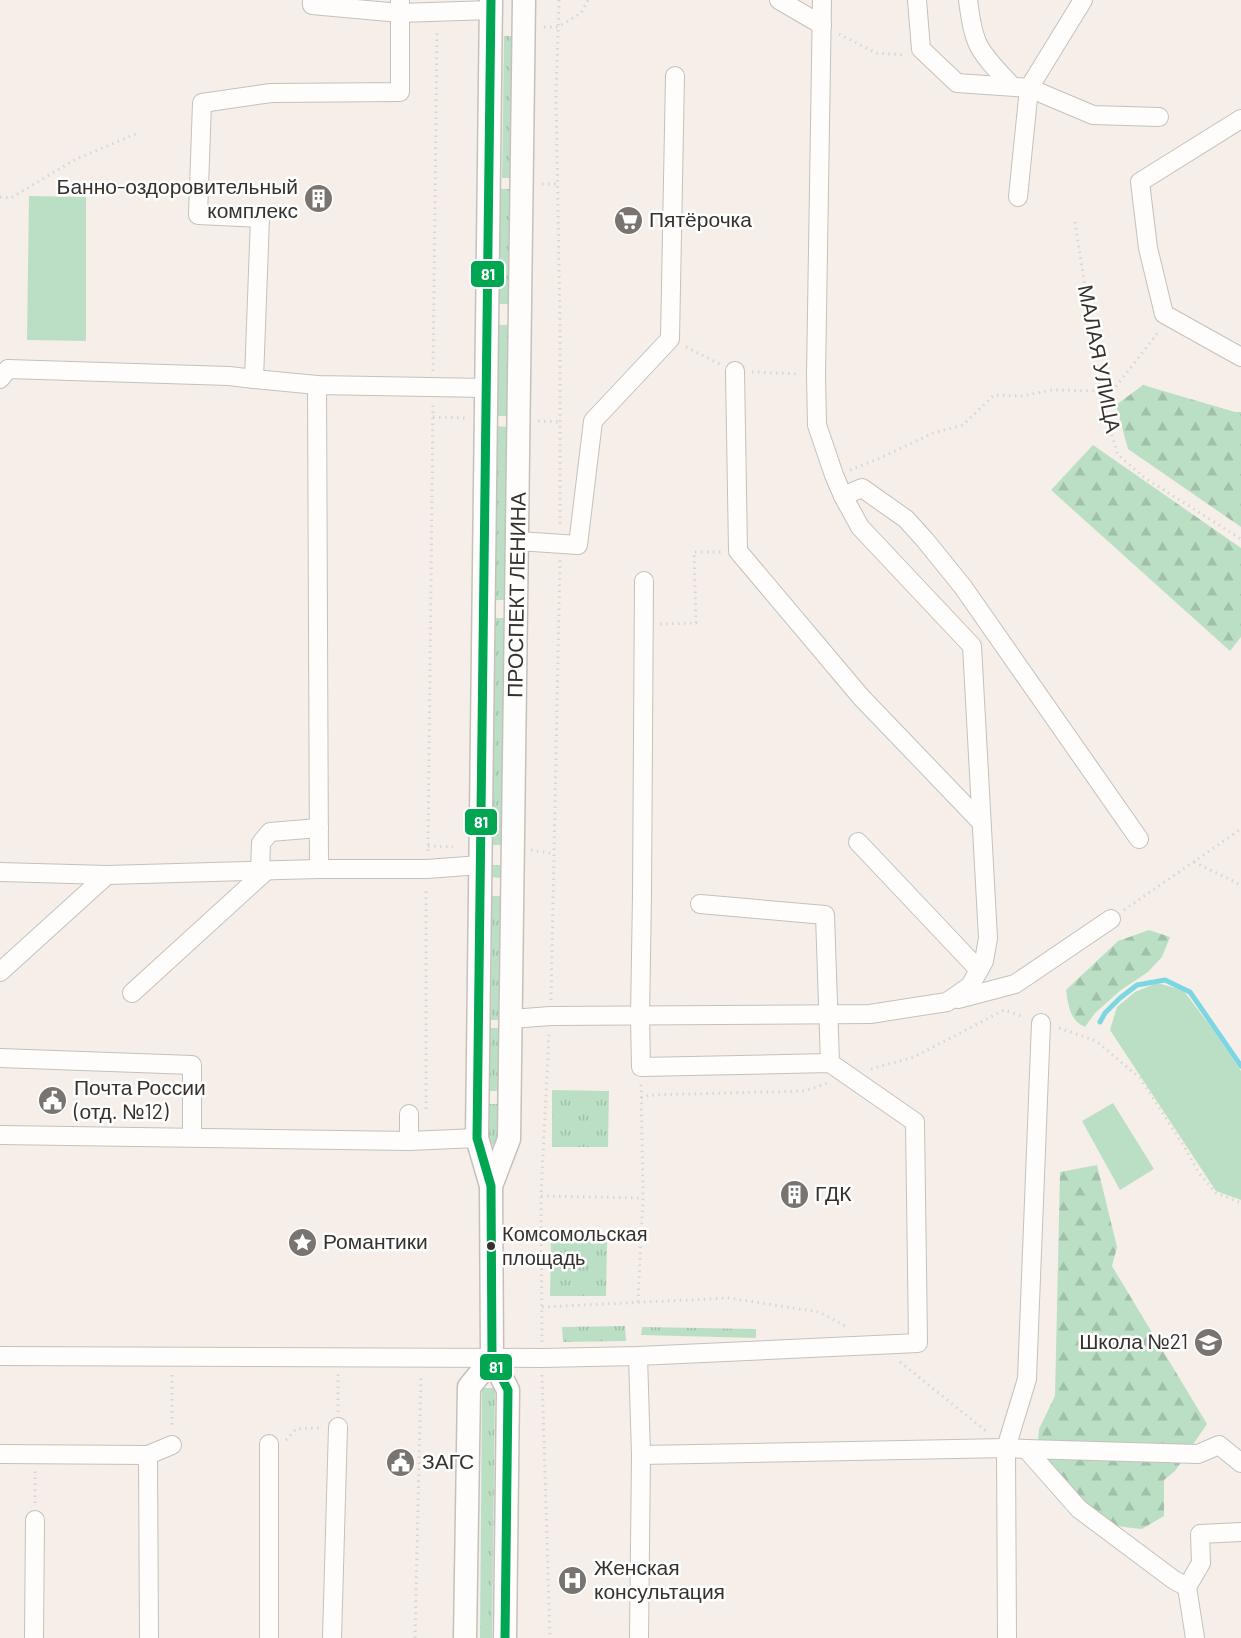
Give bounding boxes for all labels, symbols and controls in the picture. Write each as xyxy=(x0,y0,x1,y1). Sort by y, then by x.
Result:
place label: Банно-оздоровительный комплекс xyxy=(57,173,298,222)
building icon: Банно-оздоровительный комплекс xyxy=(303,183,335,215)
supermarket icon: Пятёрочка xyxy=(612,204,644,236)
place label: Пятёрочка xyxy=(649,206,752,231)
line badge: 81 xyxy=(470,260,505,288)
text: 81 xyxy=(481,264,495,283)
street label: МАЛАЯ УЛИЦА xyxy=(1074,283,1127,435)
street label: ПРОСПЕКТ ЛЕНИНА xyxy=(501,492,530,698)
line badge: 81 xyxy=(464,808,498,836)
text: 81 xyxy=(474,812,488,831)
place label: Почта России (отд. №12) xyxy=(73,1074,206,1123)
public building icon: Почта России (отд. №12) xyxy=(37,1084,69,1116)
building icon: ГДК xyxy=(778,1178,810,1210)
place label: ГДК xyxy=(815,1180,852,1205)
place label: Комсомольская площадь xyxy=(502,1221,648,1269)
place icon: Романтики xyxy=(286,1226,318,1258)
place label: Романтики xyxy=(323,1228,428,1253)
marker: Комсомольская площадь xyxy=(485,1240,497,1252)
school or university icon: Школа №21 xyxy=(1193,1326,1225,1358)
place label: Школа №21 xyxy=(1079,1328,1188,1353)
line badge: 81 xyxy=(479,1353,513,1381)
text: 81 xyxy=(489,1357,503,1376)
public building icon: ЗАГС xyxy=(385,1446,417,1478)
place label: ЗАГС xyxy=(422,1448,474,1473)
place label: Женская консультация xyxy=(594,1554,725,1603)
hospital icon: Женская консультация xyxy=(557,1564,589,1596)

